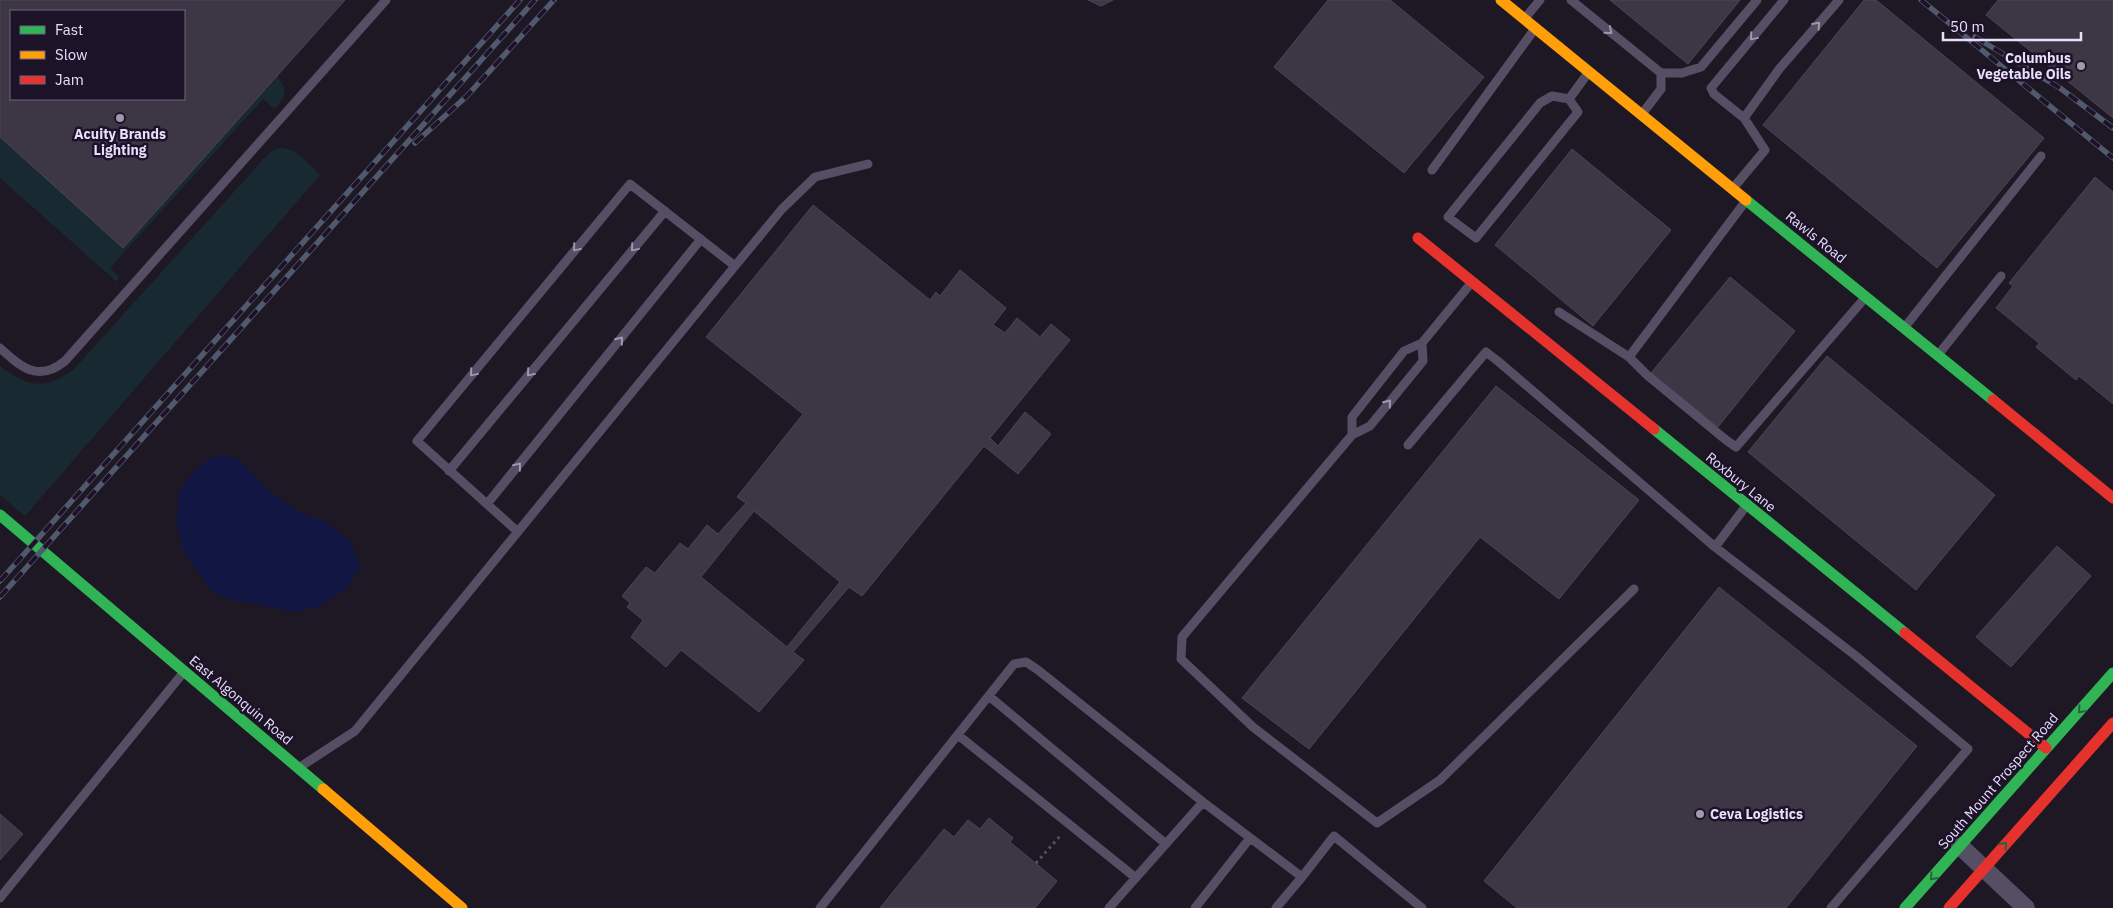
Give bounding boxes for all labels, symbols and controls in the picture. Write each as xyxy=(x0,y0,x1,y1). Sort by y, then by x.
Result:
legend xyxy=(10,10,185,100)
scale bar xyxy=(1943,10,2080,42)
text: 50 m xyxy=(1950,17,1985,36)
text: Fast xyxy=(55,20,83,39)
one-way arrow xyxy=(1812,22,1821,31)
one-way arrow xyxy=(1603,25,1612,33)
one-way arrow xyxy=(1750,32,1759,41)
text: Slow xyxy=(55,45,88,64)
place label: Columbus Vegetable Oils xyxy=(1976,49,2071,83)
marker: Columbus Vegetable Oils xyxy=(2075,60,2087,72)
text: Jam xyxy=(55,70,84,89)
marker: Acuity Brands Lighting xyxy=(114,112,126,124)
place label: Acuity Brands Lighting xyxy=(74,125,166,159)
street label: Rawls Road xyxy=(1782,207,1850,267)
one-way arrow xyxy=(574,242,582,251)
one-way arrow xyxy=(632,242,640,251)
one-way arrow xyxy=(614,337,622,346)
one-way arrow xyxy=(528,367,536,376)
one-way arrow xyxy=(469,368,478,377)
one-way arrow xyxy=(1383,400,1392,409)
street label: Roxbury Lane xyxy=(1702,448,1780,516)
one-way arrow xyxy=(512,463,520,472)
street label: East Algonquin Road xyxy=(186,651,296,749)
one-way arrow xyxy=(2077,704,2086,713)
street label: South Mount Prospect Road xyxy=(1934,709,2062,853)
place label: Ceva Logistics xyxy=(1710,805,1803,823)
marker: Ceva Logistics xyxy=(1694,808,1706,820)
one-way arrow xyxy=(1998,842,2007,851)
one-way arrow xyxy=(1930,871,1938,880)

